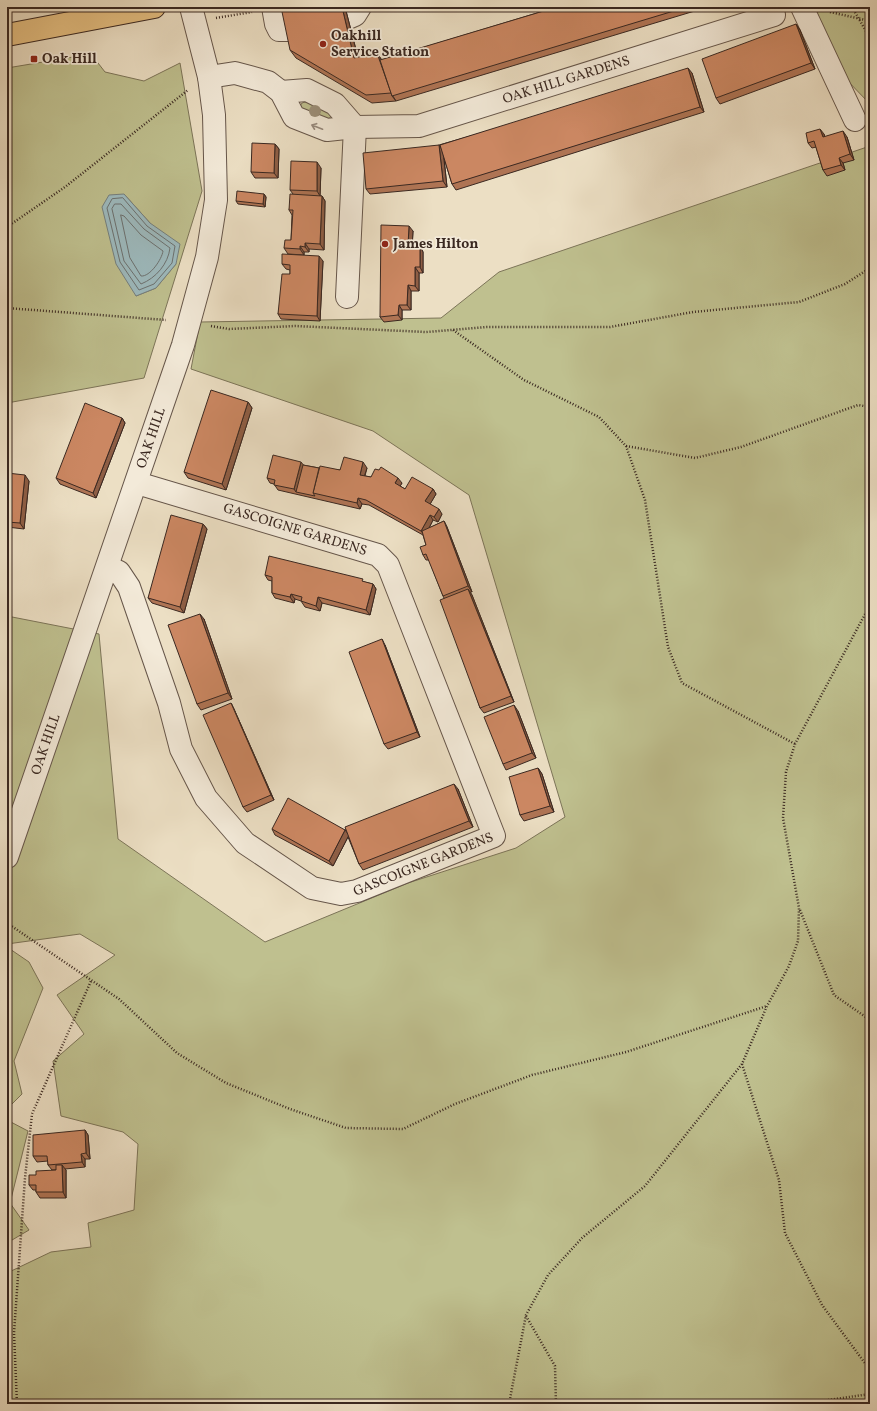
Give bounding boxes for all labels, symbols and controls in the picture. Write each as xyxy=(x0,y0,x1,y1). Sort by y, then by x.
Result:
place label: Oakhill Service Station xyxy=(331,27,429,62)
marker: Oakhill Service Station xyxy=(318,39,328,49)
place label: Oak Hill xyxy=(42,50,97,69)
street label: OAK HILL GARDENS xyxy=(500,51,632,109)
marker: Oak Hill xyxy=(29,54,39,64)
one-way arrow xyxy=(312,122,324,130)
place label: James Hilton xyxy=(392,235,478,254)
marker: James Hilton xyxy=(380,239,390,249)
street label: OAK HILL xyxy=(132,405,170,471)
street label: GASCOIGNE GARDENS xyxy=(221,499,369,561)
street label: OAK HILL xyxy=(26,711,65,778)
street label: GASCOIGNE GARDENS xyxy=(350,828,496,901)

